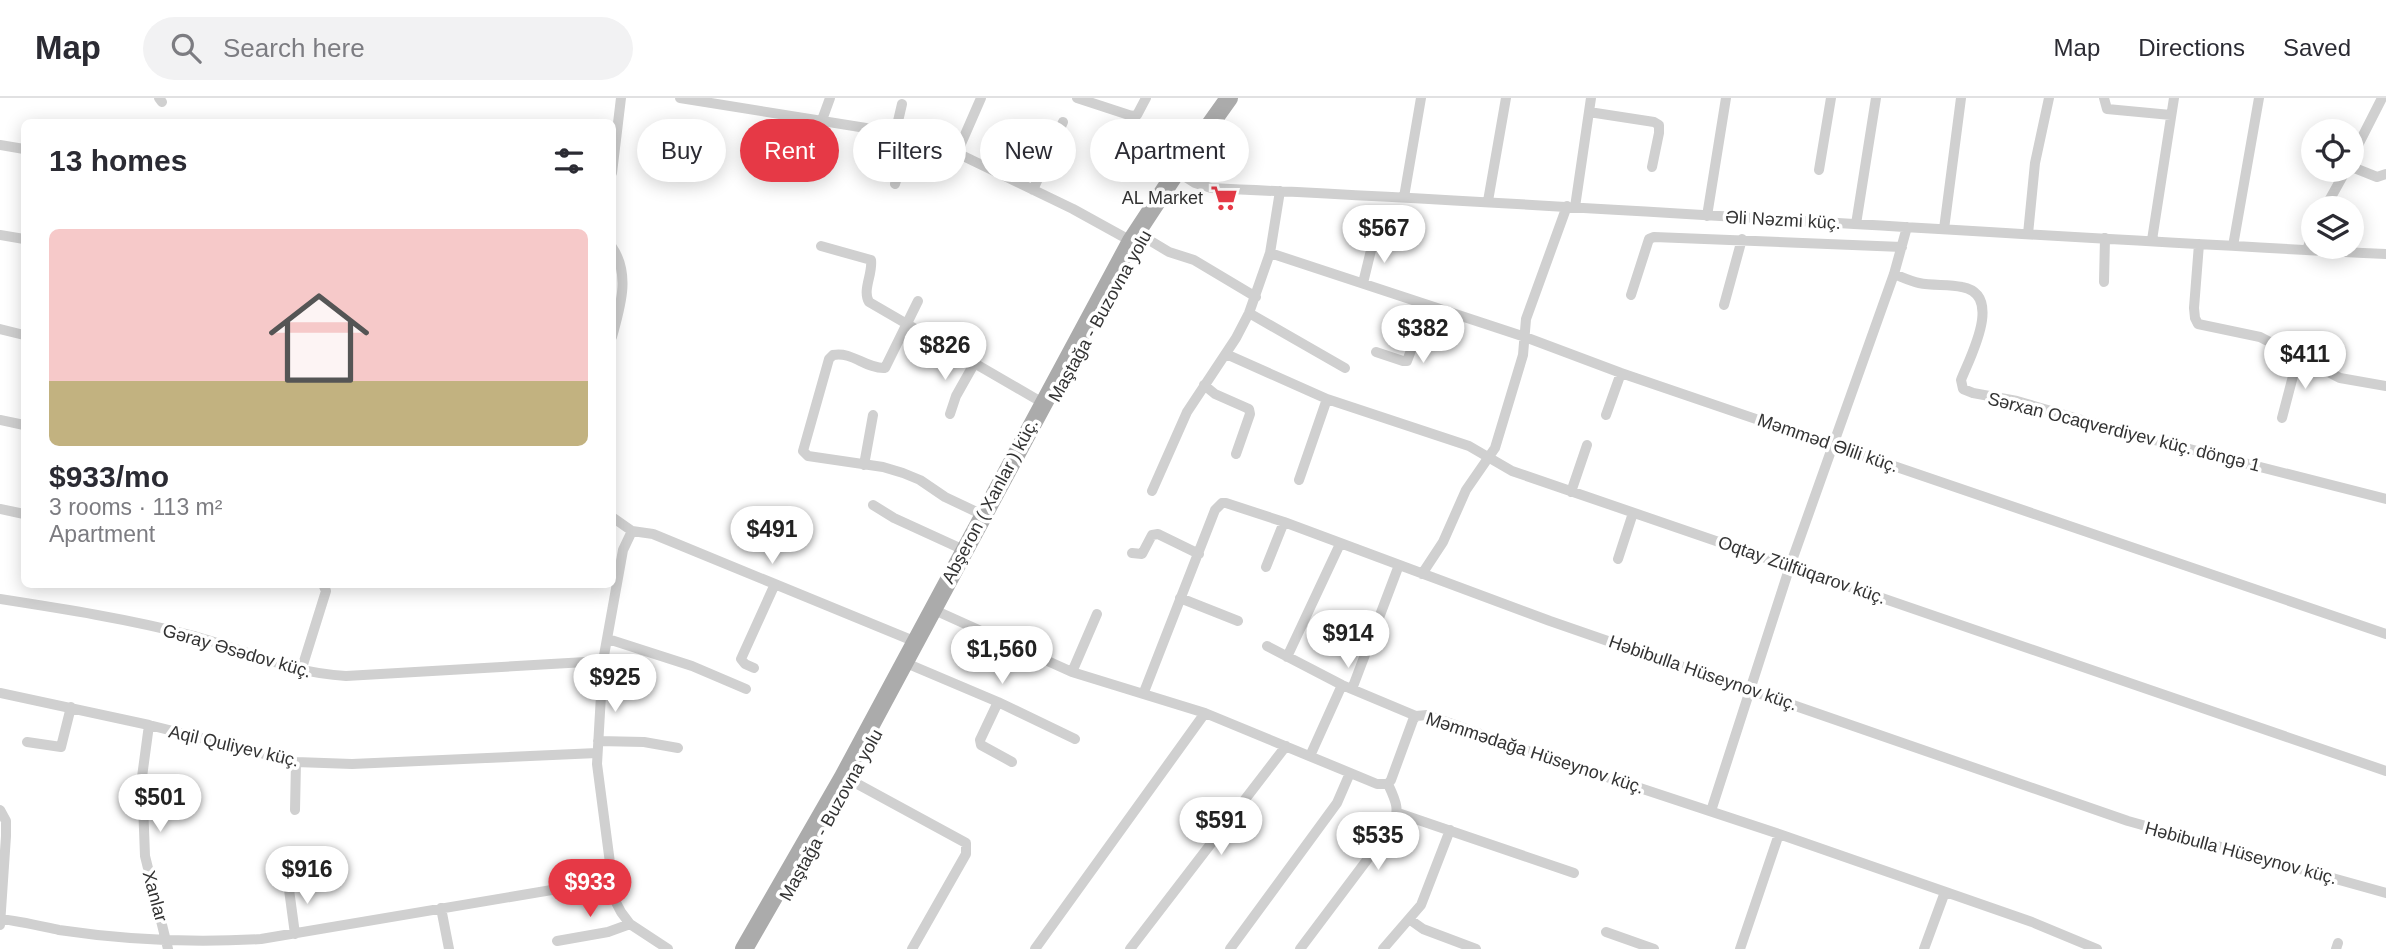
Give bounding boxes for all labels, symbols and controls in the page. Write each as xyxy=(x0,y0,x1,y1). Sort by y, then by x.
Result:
search box xyxy=(143,17,633,80)
text: Map xyxy=(35,29,101,66)
icon: search xyxy=(167,29,205,67)
text: Search here xyxy=(223,33,365,63)
text: Map xyxy=(2054,34,2100,61)
text: Directions xyxy=(2138,34,2245,61)
text: Saved xyxy=(2283,34,2351,61)
chip: Buy xyxy=(637,119,726,182)
chip: Rent xyxy=(740,119,839,182)
chip: Filters xyxy=(853,119,966,182)
chip: New xyxy=(980,119,1076,182)
chip: Apartment xyxy=(1090,119,1249,182)
map controls xyxy=(2301,119,2364,259)
button: locate xyxy=(2301,119,2364,182)
icon: filters xyxy=(550,142,588,180)
text: 13 homes xyxy=(49,144,187,177)
supermarket icon: AL Market xyxy=(1209,183,1239,213)
place label: AL Market xyxy=(1122,188,1203,208)
button: layers xyxy=(2301,196,2364,259)
pin: $567 xyxy=(1343,206,1425,265)
street label: Əli Nəzmi küç. xyxy=(1725,207,1841,233)
text: $567 xyxy=(1358,215,1410,241)
street label: Maştağa - Buzovna yolu xyxy=(1044,227,1156,405)
icon: home xyxy=(256,275,382,401)
pin: $382 xyxy=(1382,306,1464,365)
text: $382 xyxy=(1397,315,1449,341)
pin: $826 xyxy=(904,322,986,382)
pin: $411 xyxy=(2264,331,2346,391)
text: $826 xyxy=(919,332,971,358)
text: $411 xyxy=(2280,341,2330,367)
street label: Sərxan Ocaqverdiyev küç. döngə 1 xyxy=(1986,388,2262,476)
street label: Məmməd Əlili küç. xyxy=(1755,410,1901,476)
street label: Abşeron ( Xanlar ) küç. xyxy=(938,415,1042,587)
text: $933/mo xyxy=(49,460,169,493)
text: 3 rooms · 113 m² xyxy=(49,494,222,520)
pin: $491 xyxy=(731,506,813,566)
text: $491 xyxy=(746,516,798,542)
text: Apartment xyxy=(49,521,155,547)
street label: Oqtay Zülfüqarov küç. xyxy=(1715,532,1889,608)
pin: $914 xyxy=(1307,610,1389,670)
street label: Gəray Əsədov küç. xyxy=(160,620,314,682)
text: $914 xyxy=(1322,620,1374,646)
pin: $1,560 xyxy=(945,626,1059,686)
street label: Həbibulla Hüseynov küç. xyxy=(1606,631,1800,715)
text: $1,560 xyxy=(967,636,1037,662)
pin: $925 xyxy=(574,654,656,714)
text: $925 xyxy=(589,664,641,690)
street label: Məmmədağa Hüseynov küç. xyxy=(1423,708,1647,798)
street label: Aqil Quliyev küç. xyxy=(167,721,301,771)
street label: Maştağa - Buzovna yolu xyxy=(775,726,887,904)
pin: $501 xyxy=(119,774,201,834)
text: $501 xyxy=(134,784,186,810)
pin: $591 xyxy=(1180,798,1262,857)
text: $591 xyxy=(1195,807,1247,833)
pin: $535 xyxy=(1337,812,1419,872)
street label: Həbibulla Hüseynov küç. xyxy=(2143,818,2339,888)
text: $535 xyxy=(1352,822,1404,848)
pin: $916 xyxy=(266,846,348,906)
text: $916 xyxy=(281,856,333,882)
pin: $933 xyxy=(549,860,631,919)
street label: Xanlar xyxy=(139,868,171,924)
text: $933 xyxy=(564,869,616,895)

